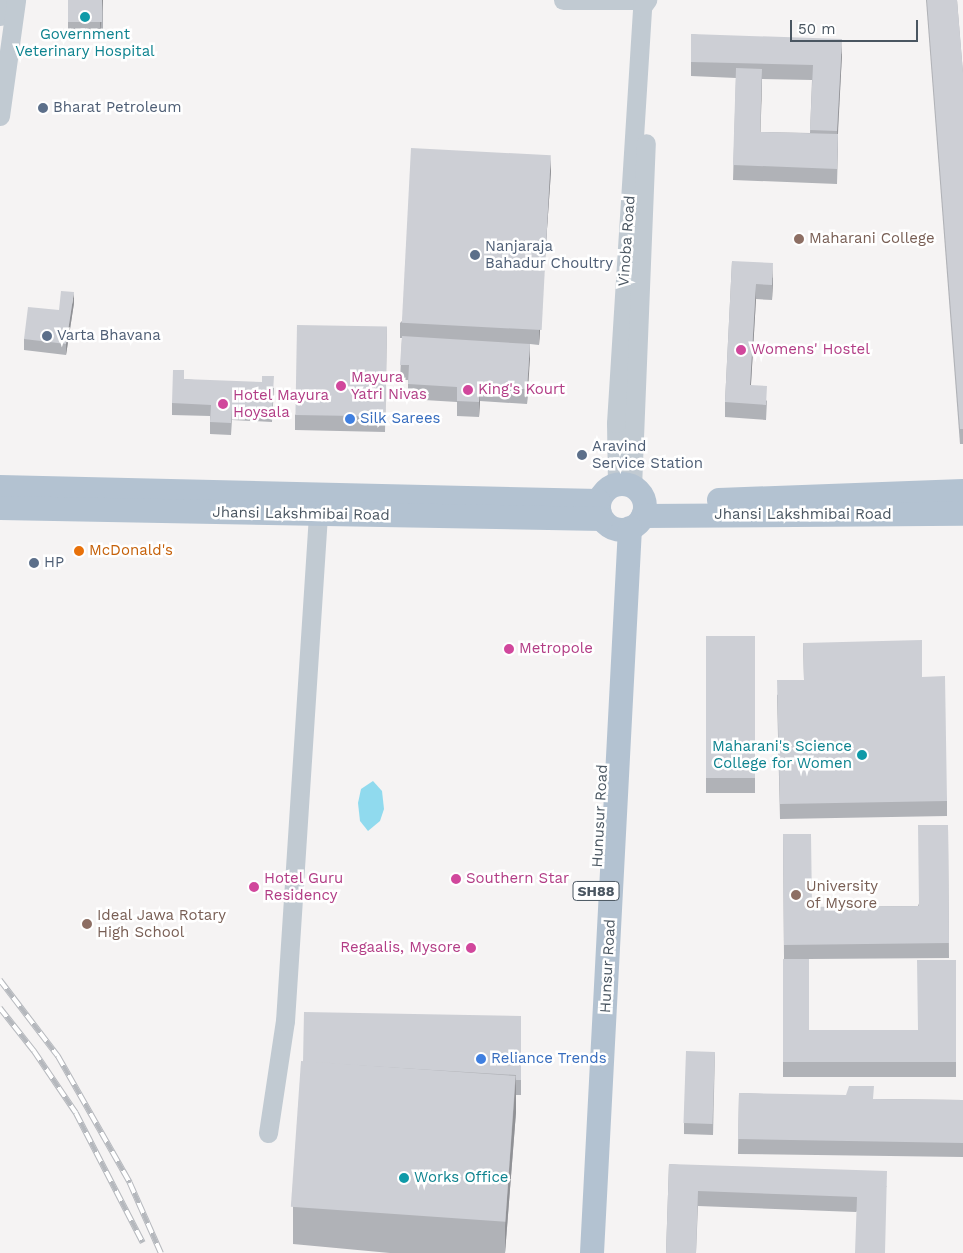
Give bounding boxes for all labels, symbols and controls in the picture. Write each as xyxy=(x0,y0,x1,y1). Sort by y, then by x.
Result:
scale bar xyxy=(793,10,920,42)
marker: Government Veterinary Hospital xyxy=(79,11,91,23)
text: 50 m xyxy=(798,20,835,38)
place label: Government Veterinary Hospital xyxy=(15,25,155,60)
place label: Bharat Petroleum xyxy=(53,99,181,117)
marker: Bharat Petroleum xyxy=(37,102,49,114)
street label: Vinoba Road xyxy=(615,195,639,287)
place label: Maharani College xyxy=(809,230,935,248)
marker: Maharani College xyxy=(793,233,805,245)
place label: Nanjaraja Bahadur Choultry xyxy=(485,237,613,272)
marker: Nanjaraja Bahadur Choultry xyxy=(469,249,481,261)
place label: Varta Bhavana xyxy=(57,327,161,345)
marker: Varta Bhavana xyxy=(41,330,53,342)
place label: Womens' Hostel xyxy=(751,341,870,359)
marker: Womens' Hostel xyxy=(735,344,747,356)
place label: Mayura Yatri Nivas xyxy=(351,368,427,403)
marker: Mayura Yatri Nivas xyxy=(335,380,347,392)
place label: King's Kourt xyxy=(478,381,565,399)
marker: King's Kourt xyxy=(462,384,474,396)
place label: Hotel Mayura Hoysala xyxy=(233,386,330,421)
marker: Hotel Mayura Hoysala xyxy=(217,398,229,410)
place label: Silk Sarees xyxy=(360,410,441,428)
marker: Silk Sarees xyxy=(344,413,356,425)
place label: Aravind Service Station xyxy=(592,437,703,472)
marker: Aravind Service Station xyxy=(576,449,588,461)
street label: Jhansi Lakshmibai Road xyxy=(212,503,390,525)
street label: Jhansi Lakshmibai Road xyxy=(714,506,892,524)
place label: McDonald's xyxy=(89,542,173,560)
marker: McDonald's xyxy=(73,545,85,557)
place label: HP xyxy=(44,554,64,572)
marker: HP xyxy=(28,557,40,569)
place label: Metropole xyxy=(519,640,593,658)
marker: Metropole xyxy=(503,643,515,655)
place label: Maharani's Science College for Women xyxy=(712,737,852,772)
marker: Maharani's Science College for Women xyxy=(856,749,868,761)
street label: Hunusur Road xyxy=(588,764,612,868)
place label: Hotel Guru Residency xyxy=(264,869,344,904)
place label: Southern Star xyxy=(466,870,569,888)
marker: Southern Star xyxy=(450,873,462,885)
place label: University of Mysore xyxy=(806,877,878,912)
road number: SH88 xyxy=(572,879,620,902)
marker: Hotel Guru Residency xyxy=(248,881,260,893)
marker: University of Mysore xyxy=(790,889,802,901)
place label: Ideal Jawa Rotary High School xyxy=(97,906,227,941)
marker: Ideal Jawa Rotary High School xyxy=(81,918,93,930)
street label: Hunsur Road xyxy=(597,918,619,1014)
place label: Regaalis, Mysore xyxy=(340,939,461,957)
marker: Regaalis, Mysore xyxy=(465,942,477,954)
place label: Reliance Trends xyxy=(491,1050,607,1068)
marker: Reliance Trends xyxy=(475,1053,487,1065)
place label: Works Office xyxy=(414,1169,508,1187)
marker: Works Office xyxy=(398,1172,410,1184)

